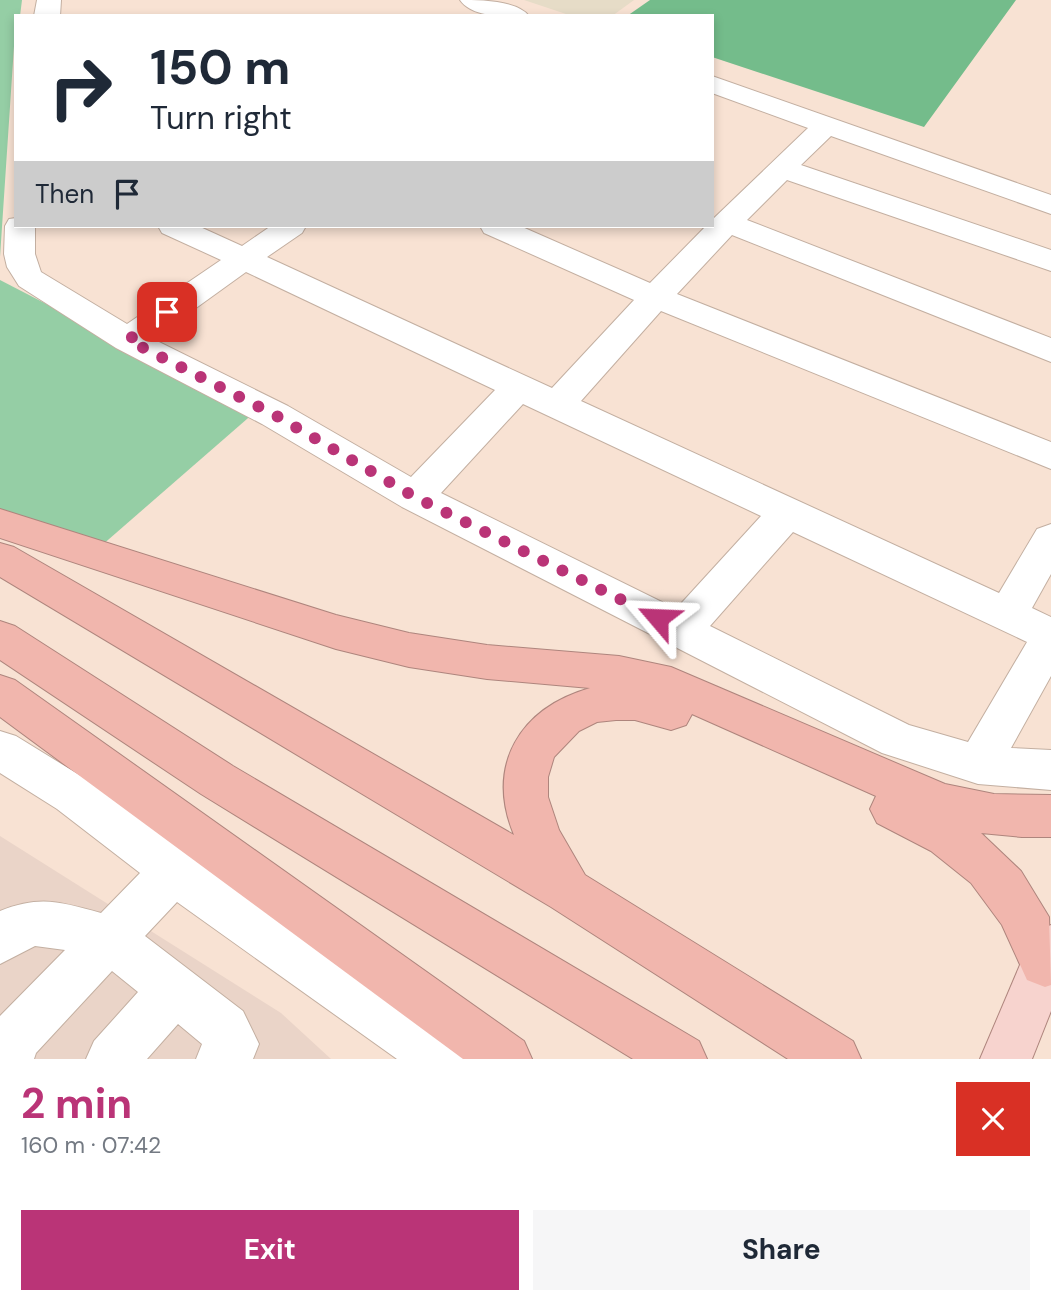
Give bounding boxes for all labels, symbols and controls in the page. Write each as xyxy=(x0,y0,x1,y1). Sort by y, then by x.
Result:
text: 150 m xyxy=(150,35,290,99)
icon: right xyxy=(35,42,126,133)
text: Turn right xyxy=(150,97,292,139)
icon: arrive xyxy=(108,175,146,213)
text: Then xyxy=(35,177,94,211)
pin xyxy=(137,282,197,342)
icon: arrive xyxy=(148,293,186,331)
position arrow xyxy=(621,581,695,655)
text: 2 min xyxy=(21,1076,132,1131)
button: close xyxy=(956,1082,1030,1156)
text: 160 m · 07:42 xyxy=(21,1130,161,1160)
button: Exit xyxy=(21,1210,519,1290)
button: Share xyxy=(533,1210,1030,1290)

